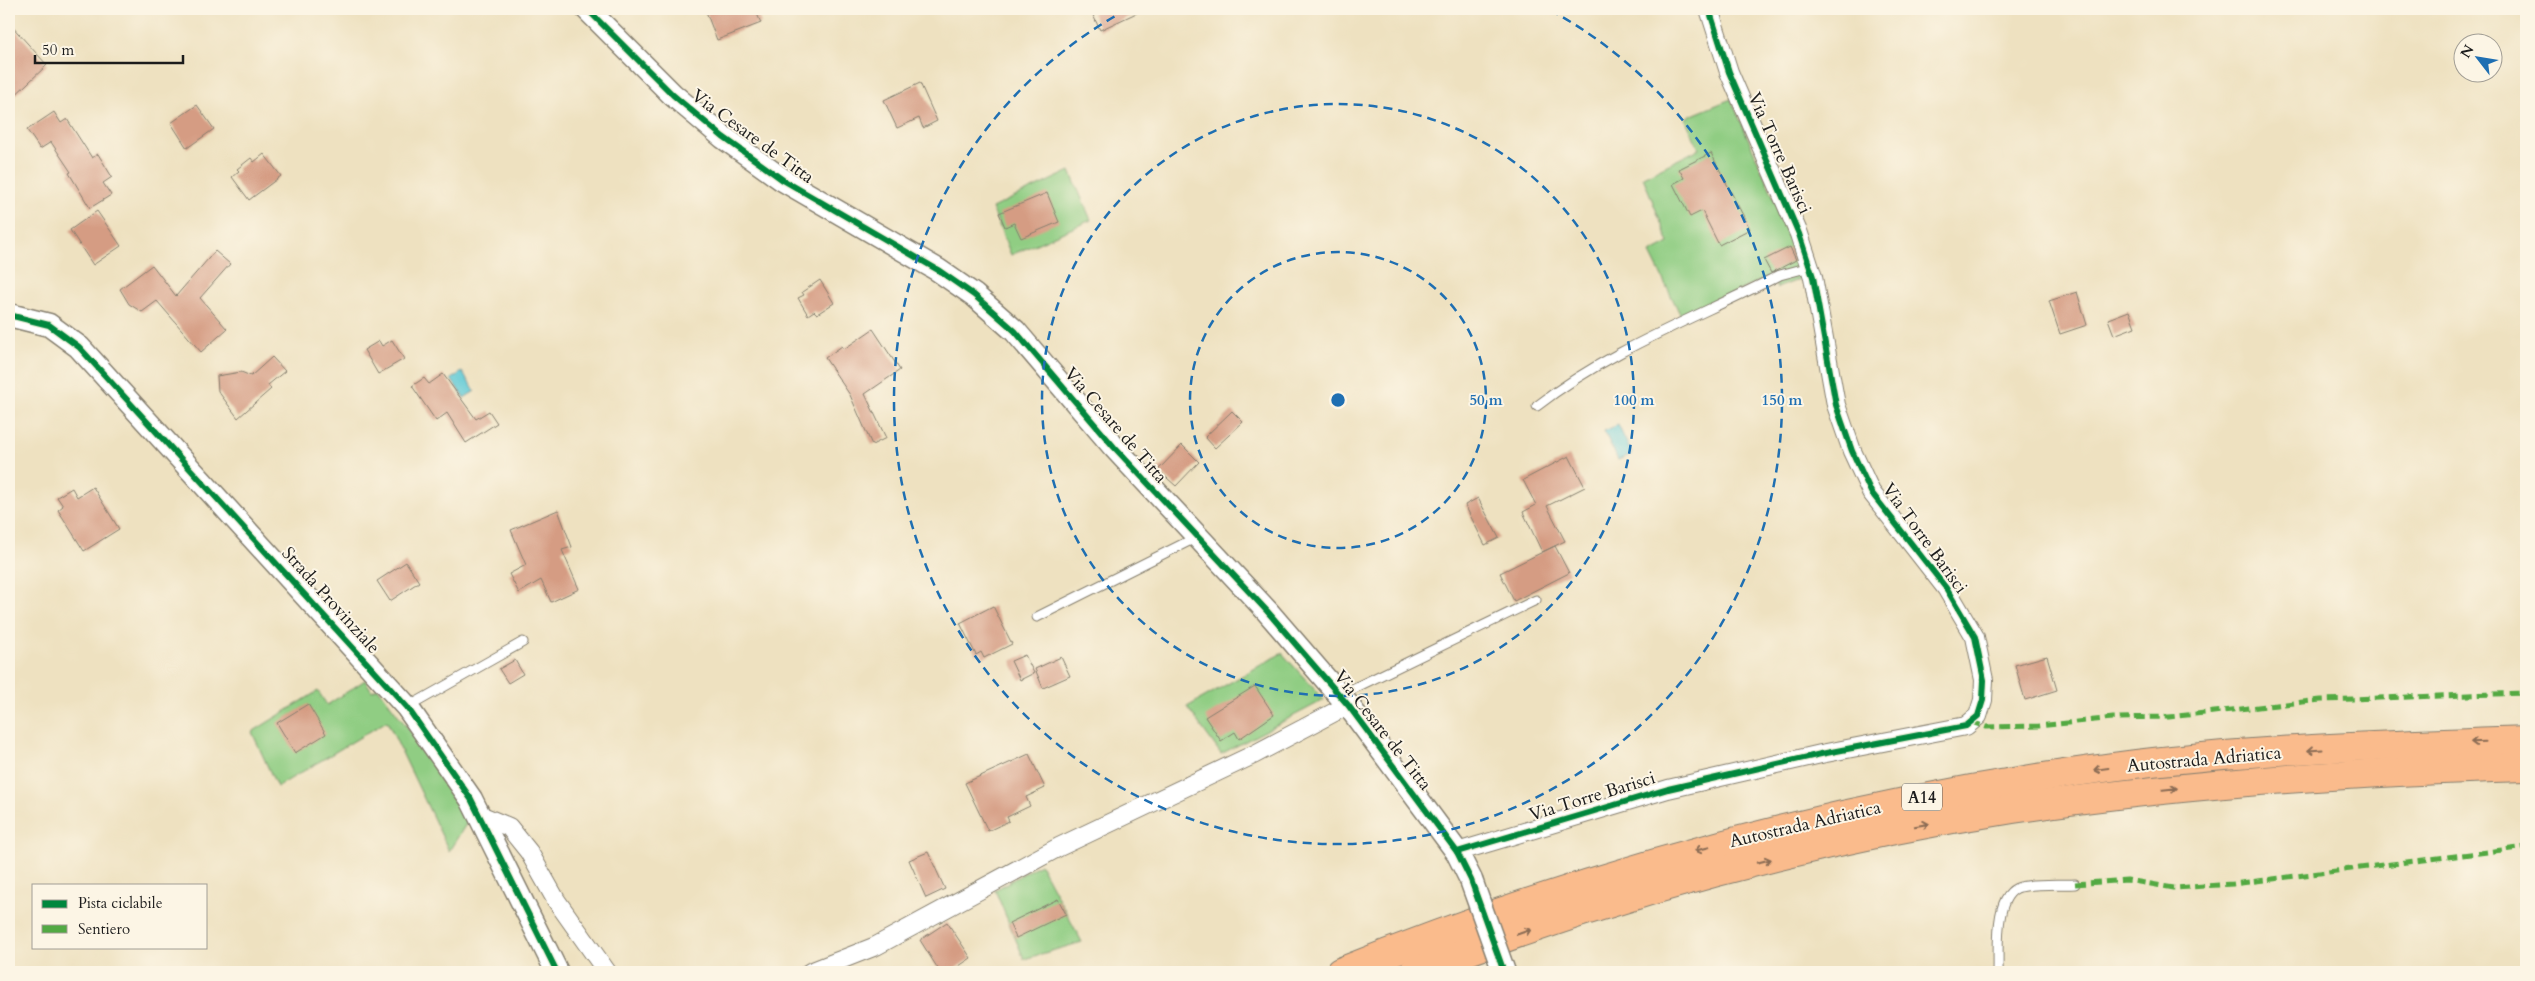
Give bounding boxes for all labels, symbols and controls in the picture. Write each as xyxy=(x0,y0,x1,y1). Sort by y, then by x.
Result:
scale bar xyxy=(35,32,182,64)
north arrow xyxy=(2452,32,2502,82)
text: 50 m xyxy=(42,40,74,60)
text: N xyxy=(2456,41,2479,62)
street label: Via Cesare de Titta xyxy=(686,83,819,190)
street label: Via Torre Barisci xyxy=(1742,88,1818,218)
street label: Via Cesare de Titta xyxy=(1058,362,1173,489)
text: 50 m xyxy=(1469,390,1503,410)
text: 100 m xyxy=(1614,390,1655,410)
text: 150 m xyxy=(1762,390,1803,410)
centre of rings xyxy=(1329,391,1347,409)
street label: Via Torre Barisci xyxy=(1876,478,1973,599)
street label: Strada Provinziale xyxy=(276,541,385,659)
street label: Via Cesare de Titta xyxy=(1328,665,1438,796)
one-way arrow xyxy=(2470,737,2486,747)
street label: Autostrada Adriatica xyxy=(2126,740,2282,779)
one-way arrow xyxy=(2307,745,2323,754)
one-way arrow xyxy=(2093,764,2109,774)
street label: Via Torre Barisci xyxy=(1526,765,1658,828)
road number: A14 xyxy=(1902,784,1942,810)
one-way arrow xyxy=(2161,784,2177,794)
street label: Autostrada Adriatica xyxy=(1727,795,1884,854)
one-way arrow xyxy=(1914,820,1930,829)
one-way arrow xyxy=(1694,845,1710,854)
one-way arrow xyxy=(1755,856,1771,865)
legend xyxy=(32,884,208,948)
text: Pista ciclabile xyxy=(78,893,163,913)
text: Sentiero xyxy=(78,919,130,939)
one-way arrow xyxy=(1516,926,1532,936)

